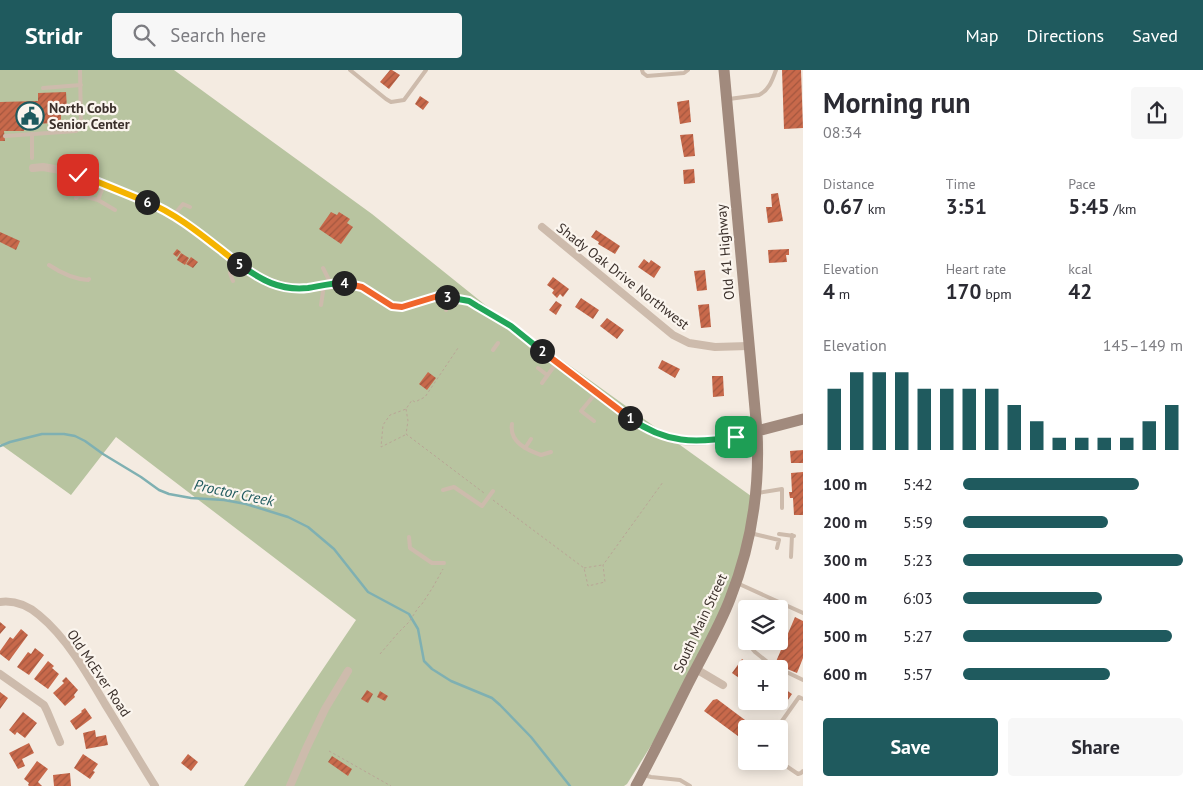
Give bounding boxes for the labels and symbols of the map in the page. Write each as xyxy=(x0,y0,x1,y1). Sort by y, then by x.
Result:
place label: North Cobb Senior Center xyxy=(49,99,130,133)
public building icon: North Cobb Senior Center xyxy=(15,101,45,131)
pin xyxy=(57,154,99,196)
pin: 6 xyxy=(134,190,160,214)
street label: Old 41 Highway xyxy=(712,203,738,301)
street label: Shady Oak Drive Northwest xyxy=(553,219,693,334)
pin: 5 xyxy=(226,252,252,276)
pin: 4 xyxy=(332,270,356,296)
pin: 3 xyxy=(434,284,460,310)
pin: 2 xyxy=(530,338,554,364)
pin: 1 xyxy=(618,406,642,430)
pin xyxy=(715,416,757,458)
water label: Proctor Creek xyxy=(193,475,277,510)
street label: South Main Street xyxy=(669,570,731,676)
street label: Old McEver Road xyxy=(63,626,135,720)

